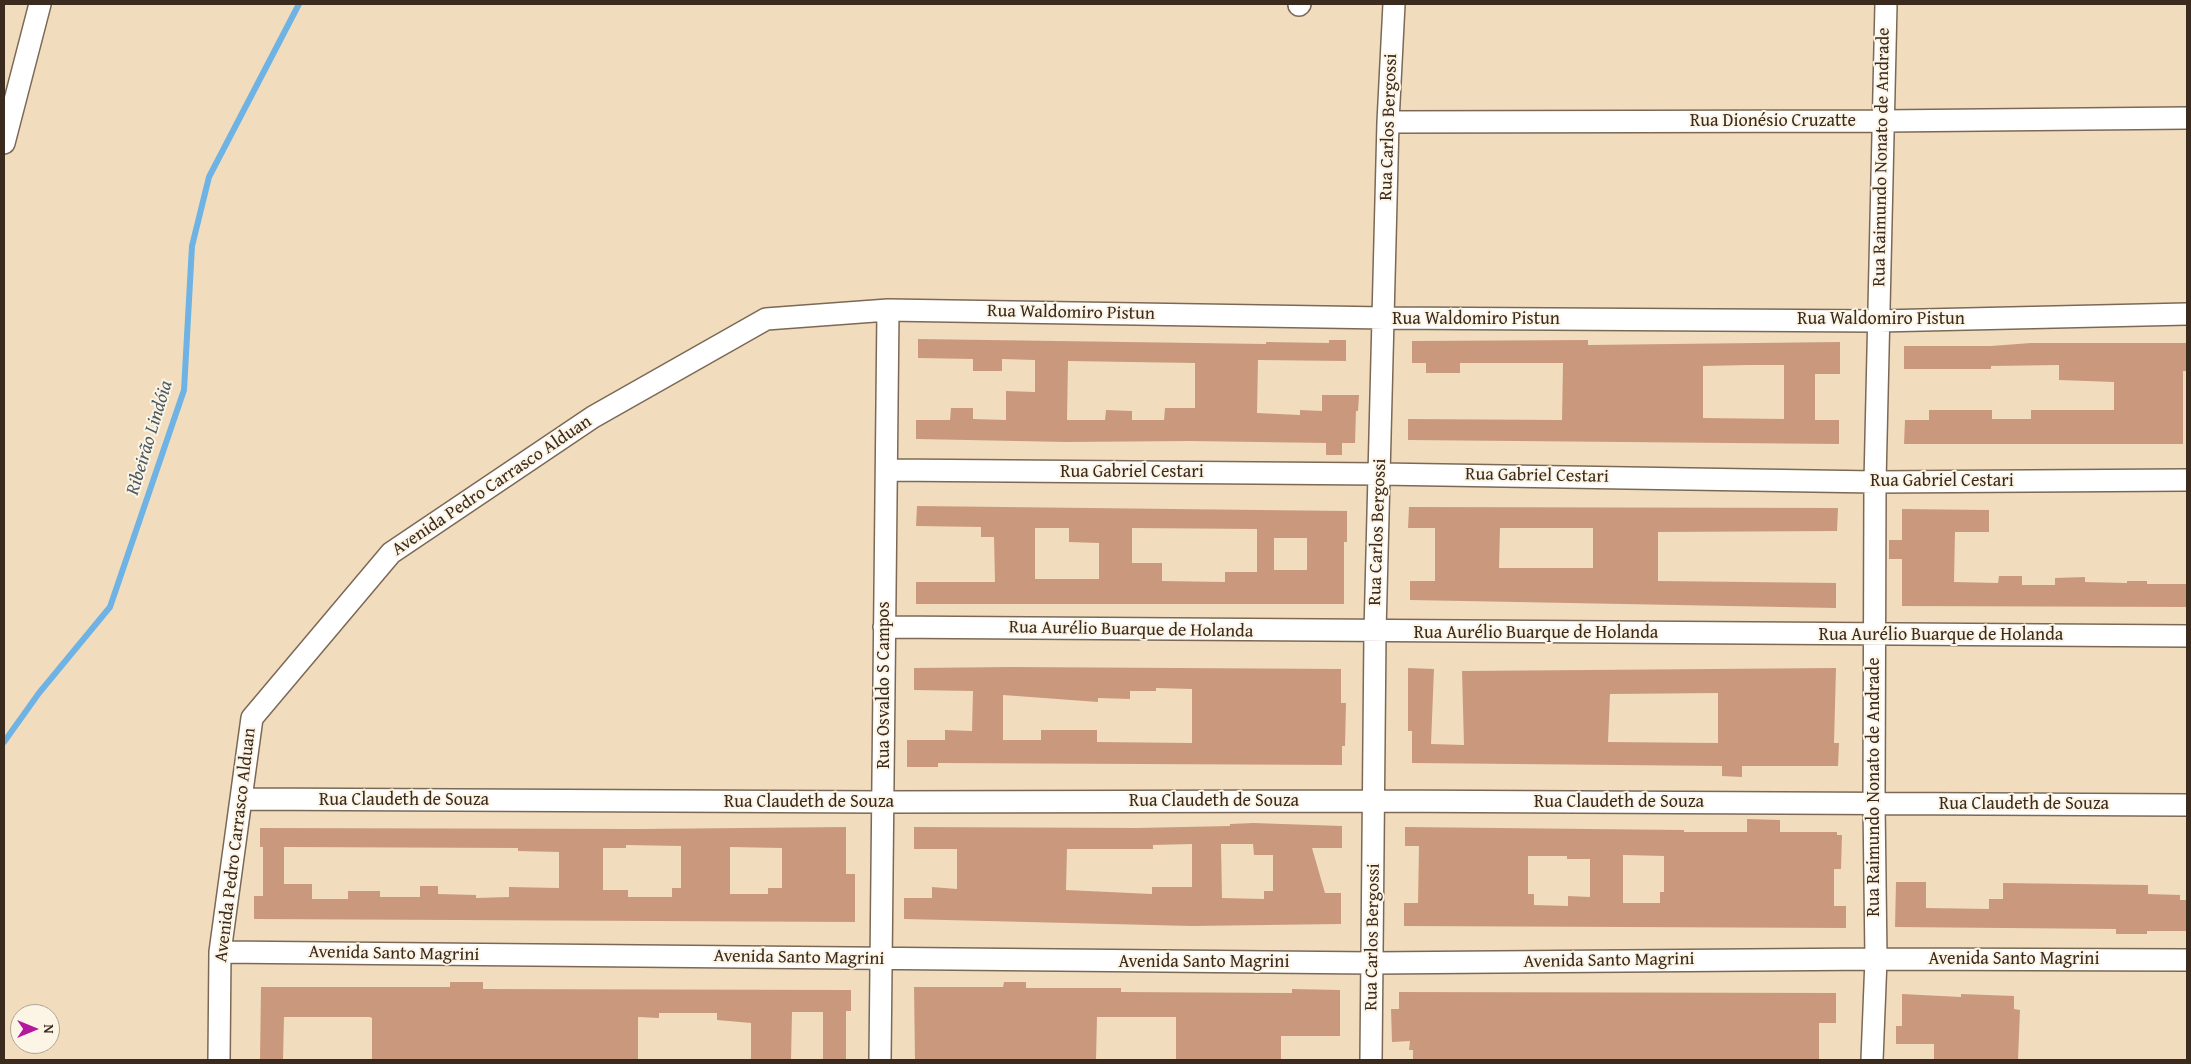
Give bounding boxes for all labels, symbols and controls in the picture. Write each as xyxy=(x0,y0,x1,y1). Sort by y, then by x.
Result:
street label: Rua Raimundo Nonato de Andrade xyxy=(1869,27,1895,287)
street label: Rua Carlos Bergossi xyxy=(1376,53,1402,201)
street label: Rua Dionésio Cruzatte xyxy=(1690,110,1856,132)
street label: Rua Waldomiro Pistun xyxy=(987,301,1155,325)
street label: Rua Waldomiro Pistun xyxy=(1392,308,1560,330)
street label: Rua Waldomiro Pistun xyxy=(1797,308,1965,330)
water label: Ribeirão Lindóia xyxy=(122,378,178,498)
street label: Avenida Pedro Carrasco Alduan xyxy=(388,411,596,561)
street label: Rua Carlos Bergossi xyxy=(1365,458,1391,606)
street label: Rua Gabriel Cestari xyxy=(1060,461,1204,483)
street label: Rua Gabriel Cestari xyxy=(1465,464,1609,488)
street label: Rua Gabriel Cestari xyxy=(1870,470,2014,492)
street label: Rua Osvaldo S Campos xyxy=(873,601,895,769)
street label: Rua Aurélio Buarque de Holanda xyxy=(1009,617,1253,643)
street label: Rua Aurélio Buarque de Holanda xyxy=(1414,622,1658,644)
street label: Rua Aurélio Buarque de Holanda xyxy=(1819,624,2063,646)
street label: Rua Raimundo Nonato de Andrade xyxy=(1863,657,1885,917)
street label: Avenida Pedro Carrasco Alduan xyxy=(211,727,261,963)
street label: Rua Claudeth de Souza xyxy=(319,789,489,811)
street label: Rua Claudeth de Souza xyxy=(1129,790,1299,812)
street label: Rua Claudeth de Souza xyxy=(724,791,894,813)
street label: Rua Claudeth de Souza xyxy=(1534,791,1704,813)
street label: Rua Claudeth de Souza xyxy=(1939,793,2109,815)
street label: Rua Carlos Bergossi xyxy=(1361,863,1385,1011)
street label: Avenida Santo Magrini xyxy=(308,942,480,966)
street label: Avenida Santo Magrini xyxy=(713,946,885,970)
street label: Avenida Santo Magrini xyxy=(1928,948,2100,970)
street label: Avenida Santo Magrini xyxy=(1523,949,1695,973)
street label: Avenida Santo Magrini xyxy=(1118,951,1290,973)
north arrow xyxy=(10,1004,60,1054)
text: N xyxy=(39,1024,59,1034)

